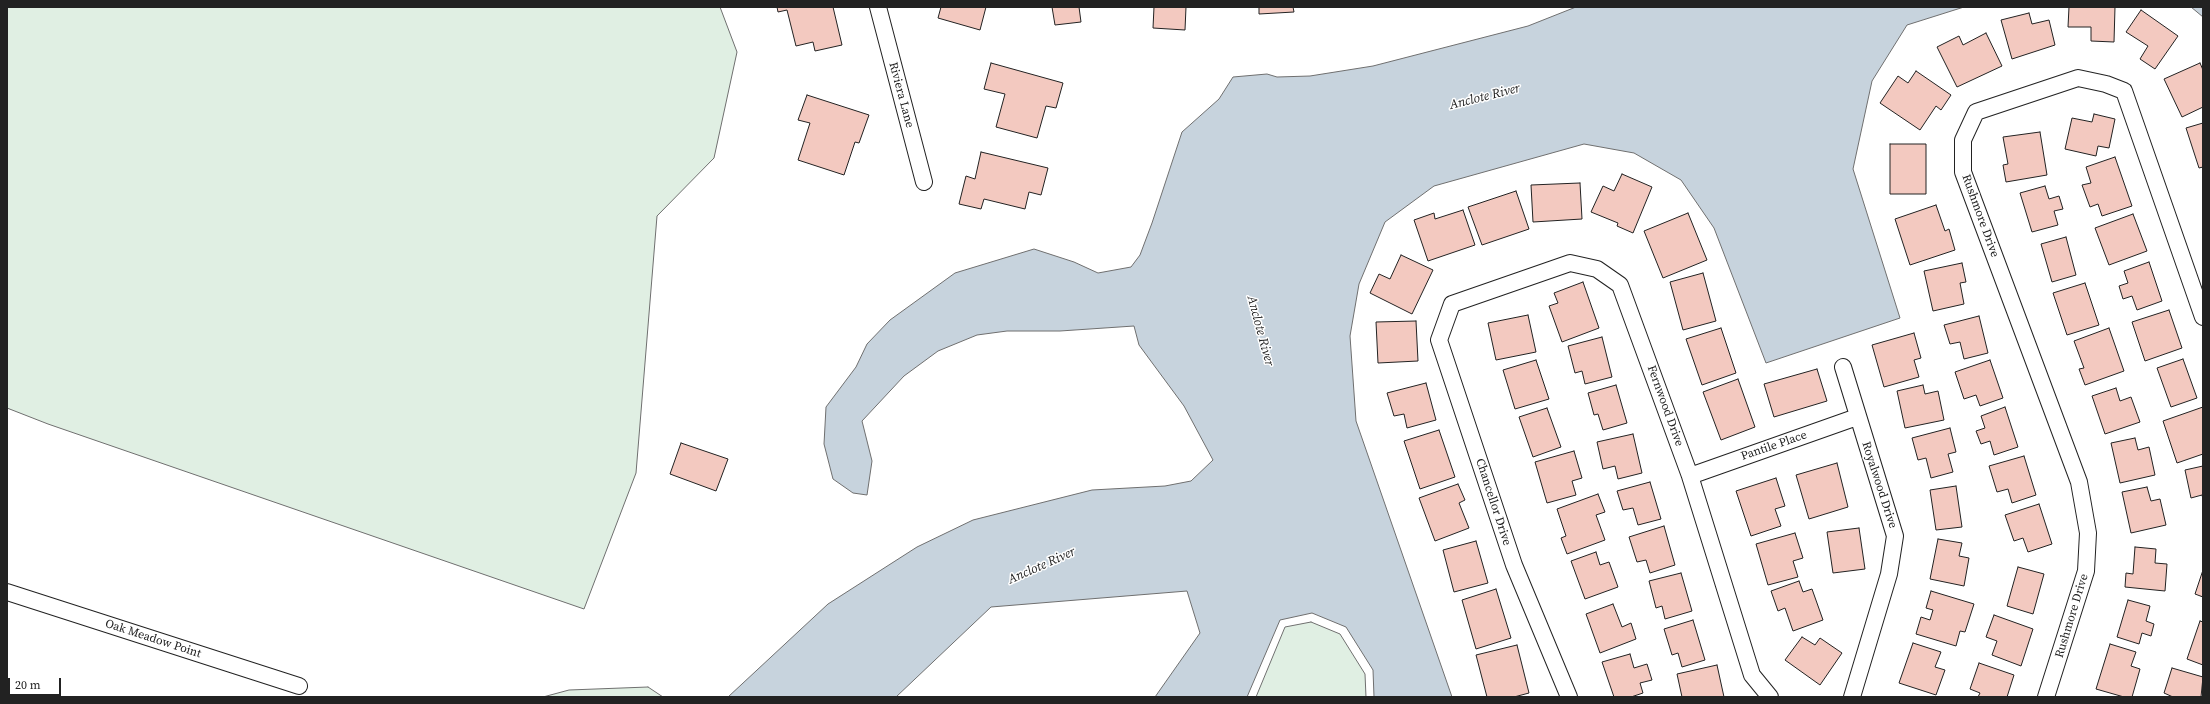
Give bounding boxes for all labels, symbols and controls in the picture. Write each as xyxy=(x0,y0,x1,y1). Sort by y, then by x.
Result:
street label: Riviera Lane xyxy=(885,61,917,129)
water label: Anclote River xyxy=(1448,81,1522,113)
street label: Rushmore Drive xyxy=(1958,173,2002,259)
water label: Anclote River xyxy=(1243,294,1277,368)
street label: Fernwood Drive xyxy=(1644,364,1686,448)
street label: Pantile Place xyxy=(1739,428,1809,464)
street label: Royalwood Drive xyxy=(1858,440,1900,530)
street label: Chancellor Drive xyxy=(1472,457,1514,547)
water label: Anclote River xyxy=(1006,544,1078,588)
street label: Rushmore Drive xyxy=(2052,572,2092,660)
street label: Oak Meadow Point xyxy=(103,617,203,661)
scale bar xyxy=(10,670,63,696)
text: 20 m xyxy=(15,677,41,693)

